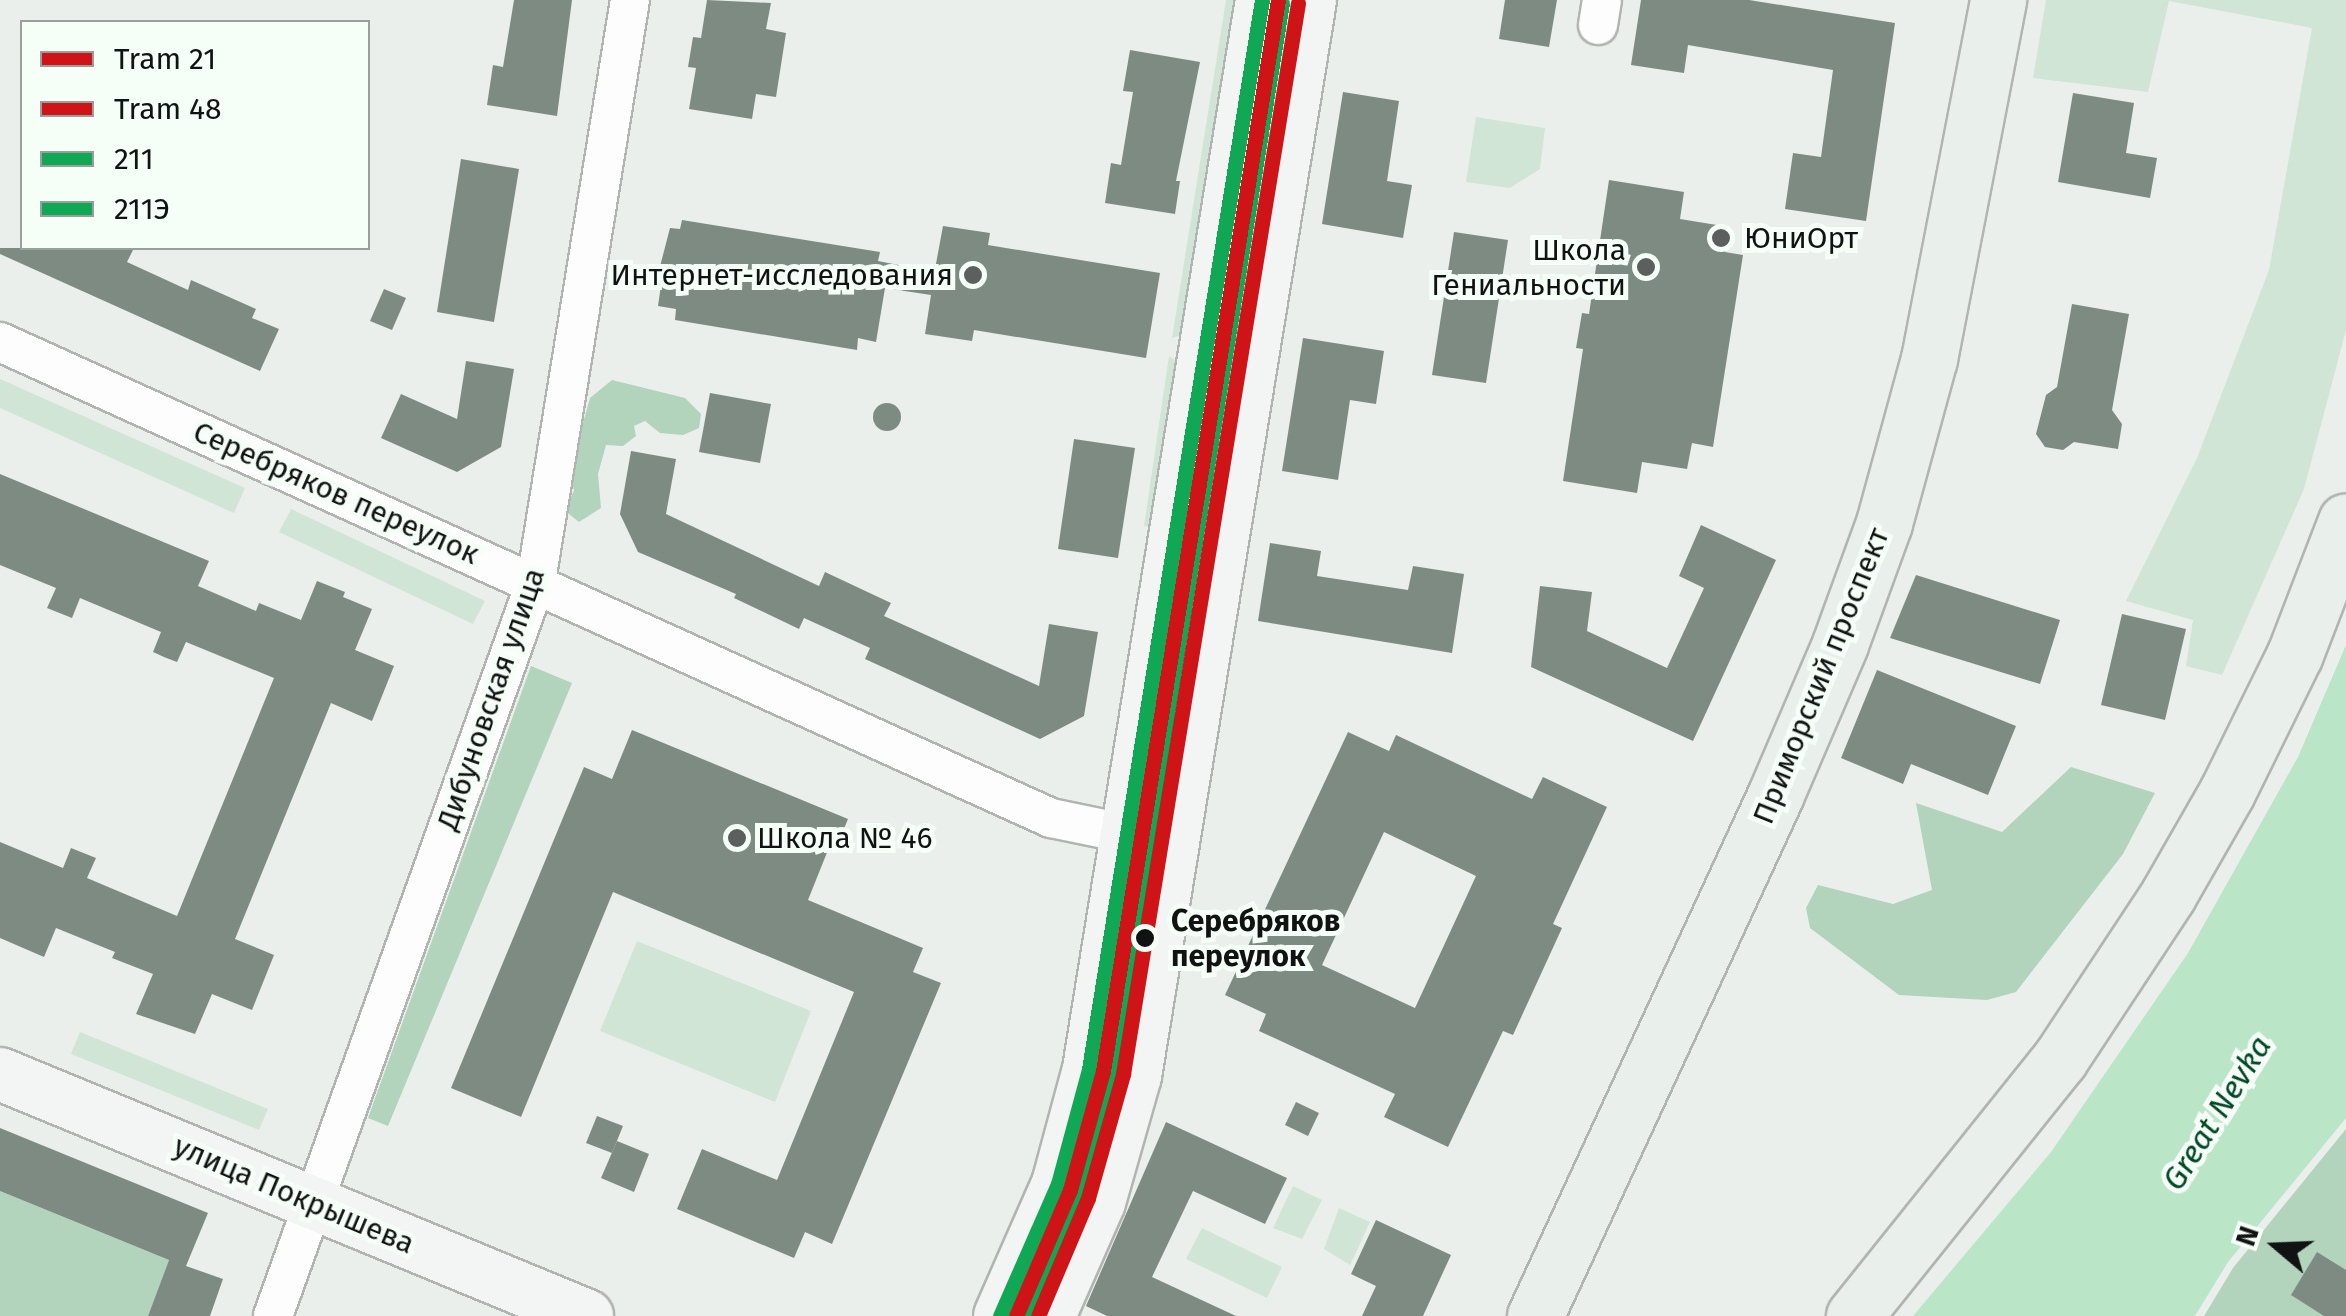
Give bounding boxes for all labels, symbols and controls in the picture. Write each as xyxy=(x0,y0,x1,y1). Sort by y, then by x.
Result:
legend xyxy=(20,20,370,250)
text: Tram 21 xyxy=(114,41,216,77)
text: Tram 48 xyxy=(114,91,222,127)
text: 211 xyxy=(114,141,154,177)
text: 211Э xyxy=(114,191,170,227)
place label: ЮниОрт xyxy=(1744,220,1858,256)
marker: ЮниОрт xyxy=(1708,225,1734,251)
place label: Школа Гениальности xyxy=(1431,232,1626,302)
marker: Школа Гениальности xyxy=(1635,256,1657,278)
place label: Интернет-исследования xyxy=(610,257,953,293)
marker: Интернет-исследования xyxy=(962,264,984,286)
street label: Серебряков переулок xyxy=(188,414,484,572)
street label: Приморский проспект xyxy=(1745,523,1897,829)
street label: Дибуновская улица xyxy=(429,563,553,835)
place label: Школа № 46 xyxy=(757,820,932,856)
marker: Школа № 46 xyxy=(726,827,748,849)
place label: Серебряков переулок xyxy=(1171,903,1340,974)
marker: Серебряков переулок xyxy=(1128,921,1162,955)
water label: Great Nevka xyxy=(2154,1029,2280,1197)
street label: улица Покрышева xyxy=(168,1128,420,1262)
north arrow xyxy=(2226,1196,2326,1296)
text: N xyxy=(2229,1222,2266,1250)

